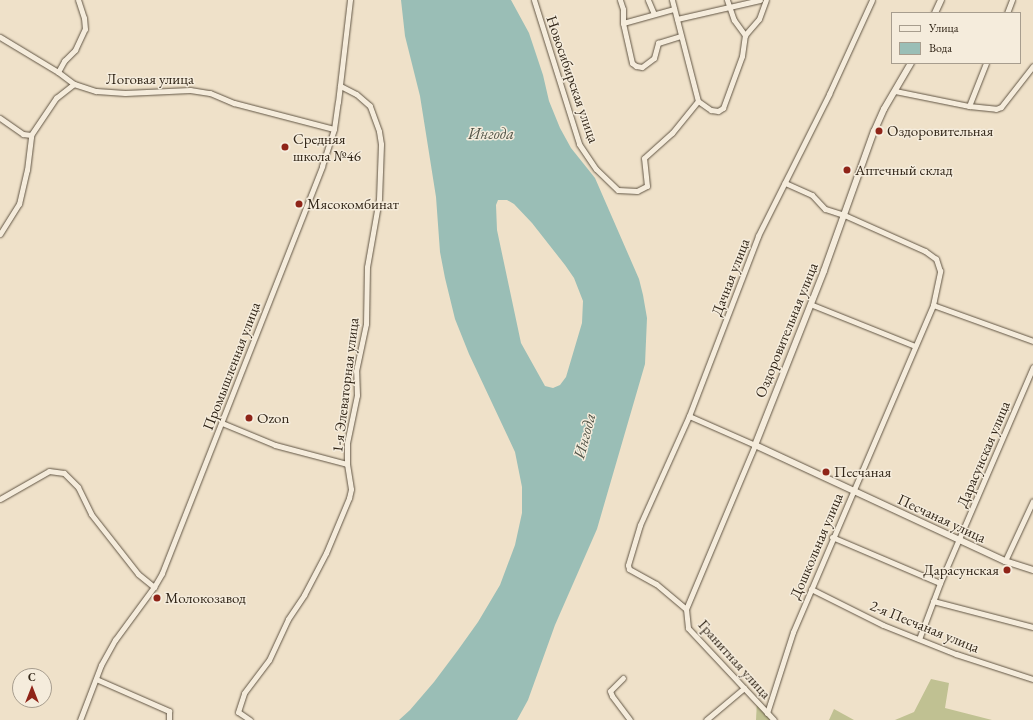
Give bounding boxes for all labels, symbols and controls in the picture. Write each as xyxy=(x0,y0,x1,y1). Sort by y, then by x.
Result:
legend xyxy=(891,12,1021,64)
street label: Новосибирская улица xyxy=(543,13,603,145)
text: Улица xyxy=(929,20,959,36)
text: Вода xyxy=(929,40,952,56)
street label: Логовая улица xyxy=(106,70,194,88)
place label: Оздоровительная xyxy=(887,122,993,140)
water label: Ингода xyxy=(468,124,514,144)
marker: Оздоровительная xyxy=(874,126,884,136)
place label: Средняя школа №46 xyxy=(293,129,361,164)
marker: Средняя школа №46 xyxy=(280,142,290,152)
place label: Аптечный склад xyxy=(855,161,953,179)
marker: Аптечный склад xyxy=(842,165,852,175)
place label: Мясокомбинат xyxy=(307,195,399,213)
marker: Мясокомбинат xyxy=(294,199,304,209)
street label: Дачная улица xyxy=(707,236,753,318)
street label: Оздоровительная улица xyxy=(751,260,821,400)
street label: Промышленная улица xyxy=(198,299,264,433)
street label: 1-я Элеваторная улица xyxy=(328,317,362,453)
street label: Дарасунская улица xyxy=(952,398,1014,510)
place label: Ozon xyxy=(257,409,289,427)
water label: Ингода xyxy=(570,411,600,461)
marker: Ozon xyxy=(244,413,254,423)
place label: Песчаная xyxy=(834,463,891,481)
marker: Песчаная xyxy=(821,467,831,477)
street label: Дошкольная улица xyxy=(785,490,847,602)
street label: Песчаная улица xyxy=(895,490,989,546)
place label: Дарасунская xyxy=(923,561,999,579)
marker: Дарасунская xyxy=(1002,565,1012,575)
place label: Молокозавод xyxy=(165,589,246,607)
marker: Молокозавод xyxy=(152,593,162,603)
street label: 2-я Песчаная улица xyxy=(868,596,982,656)
street label: Гранитная улица xyxy=(695,616,775,702)
north arrow xyxy=(12,668,52,708)
text: С xyxy=(28,670,36,684)

